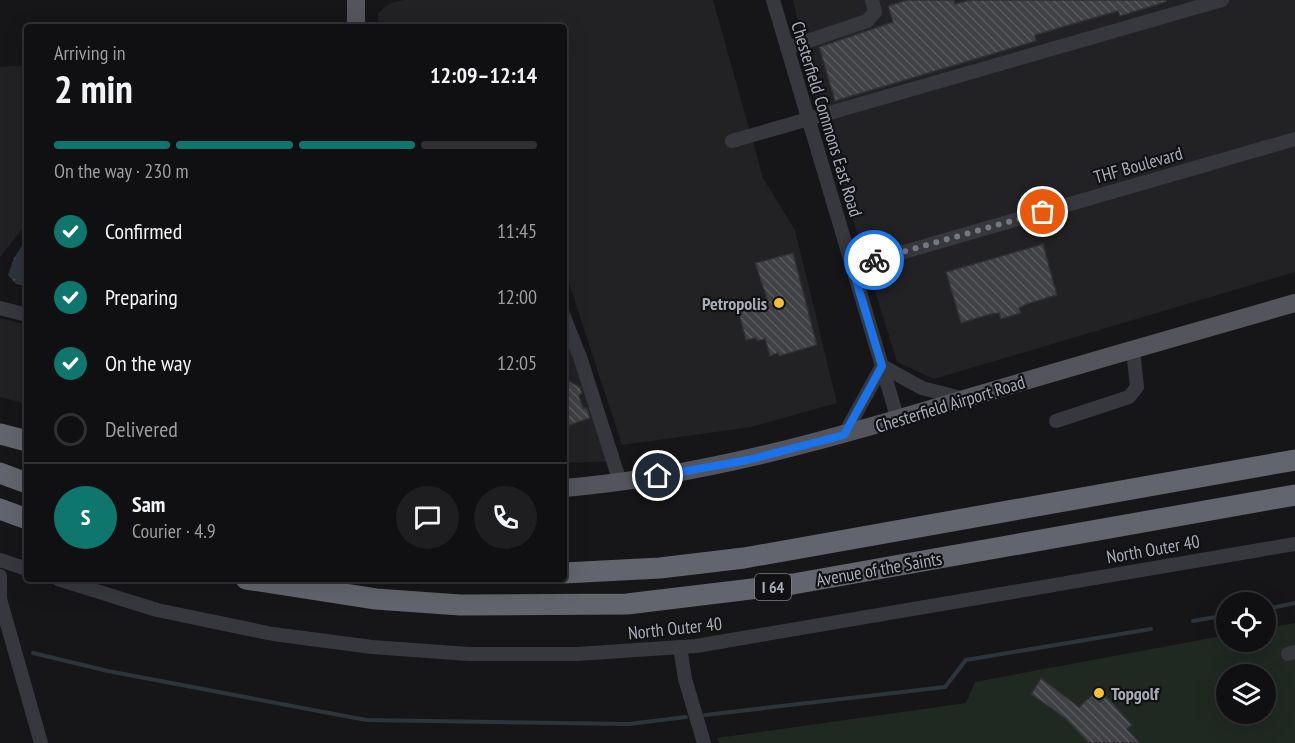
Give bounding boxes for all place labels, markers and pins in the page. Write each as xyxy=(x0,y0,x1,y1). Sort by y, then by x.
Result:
pin xyxy=(1017,186,1068,237)
place label: Petropolis xyxy=(702,292,767,315)
marker: Petropolis xyxy=(772,296,786,310)
pin xyxy=(632,450,683,501)
place label: Topgolf xyxy=(1111,682,1160,705)
marker: Topgolf xyxy=(1092,686,1106,700)

